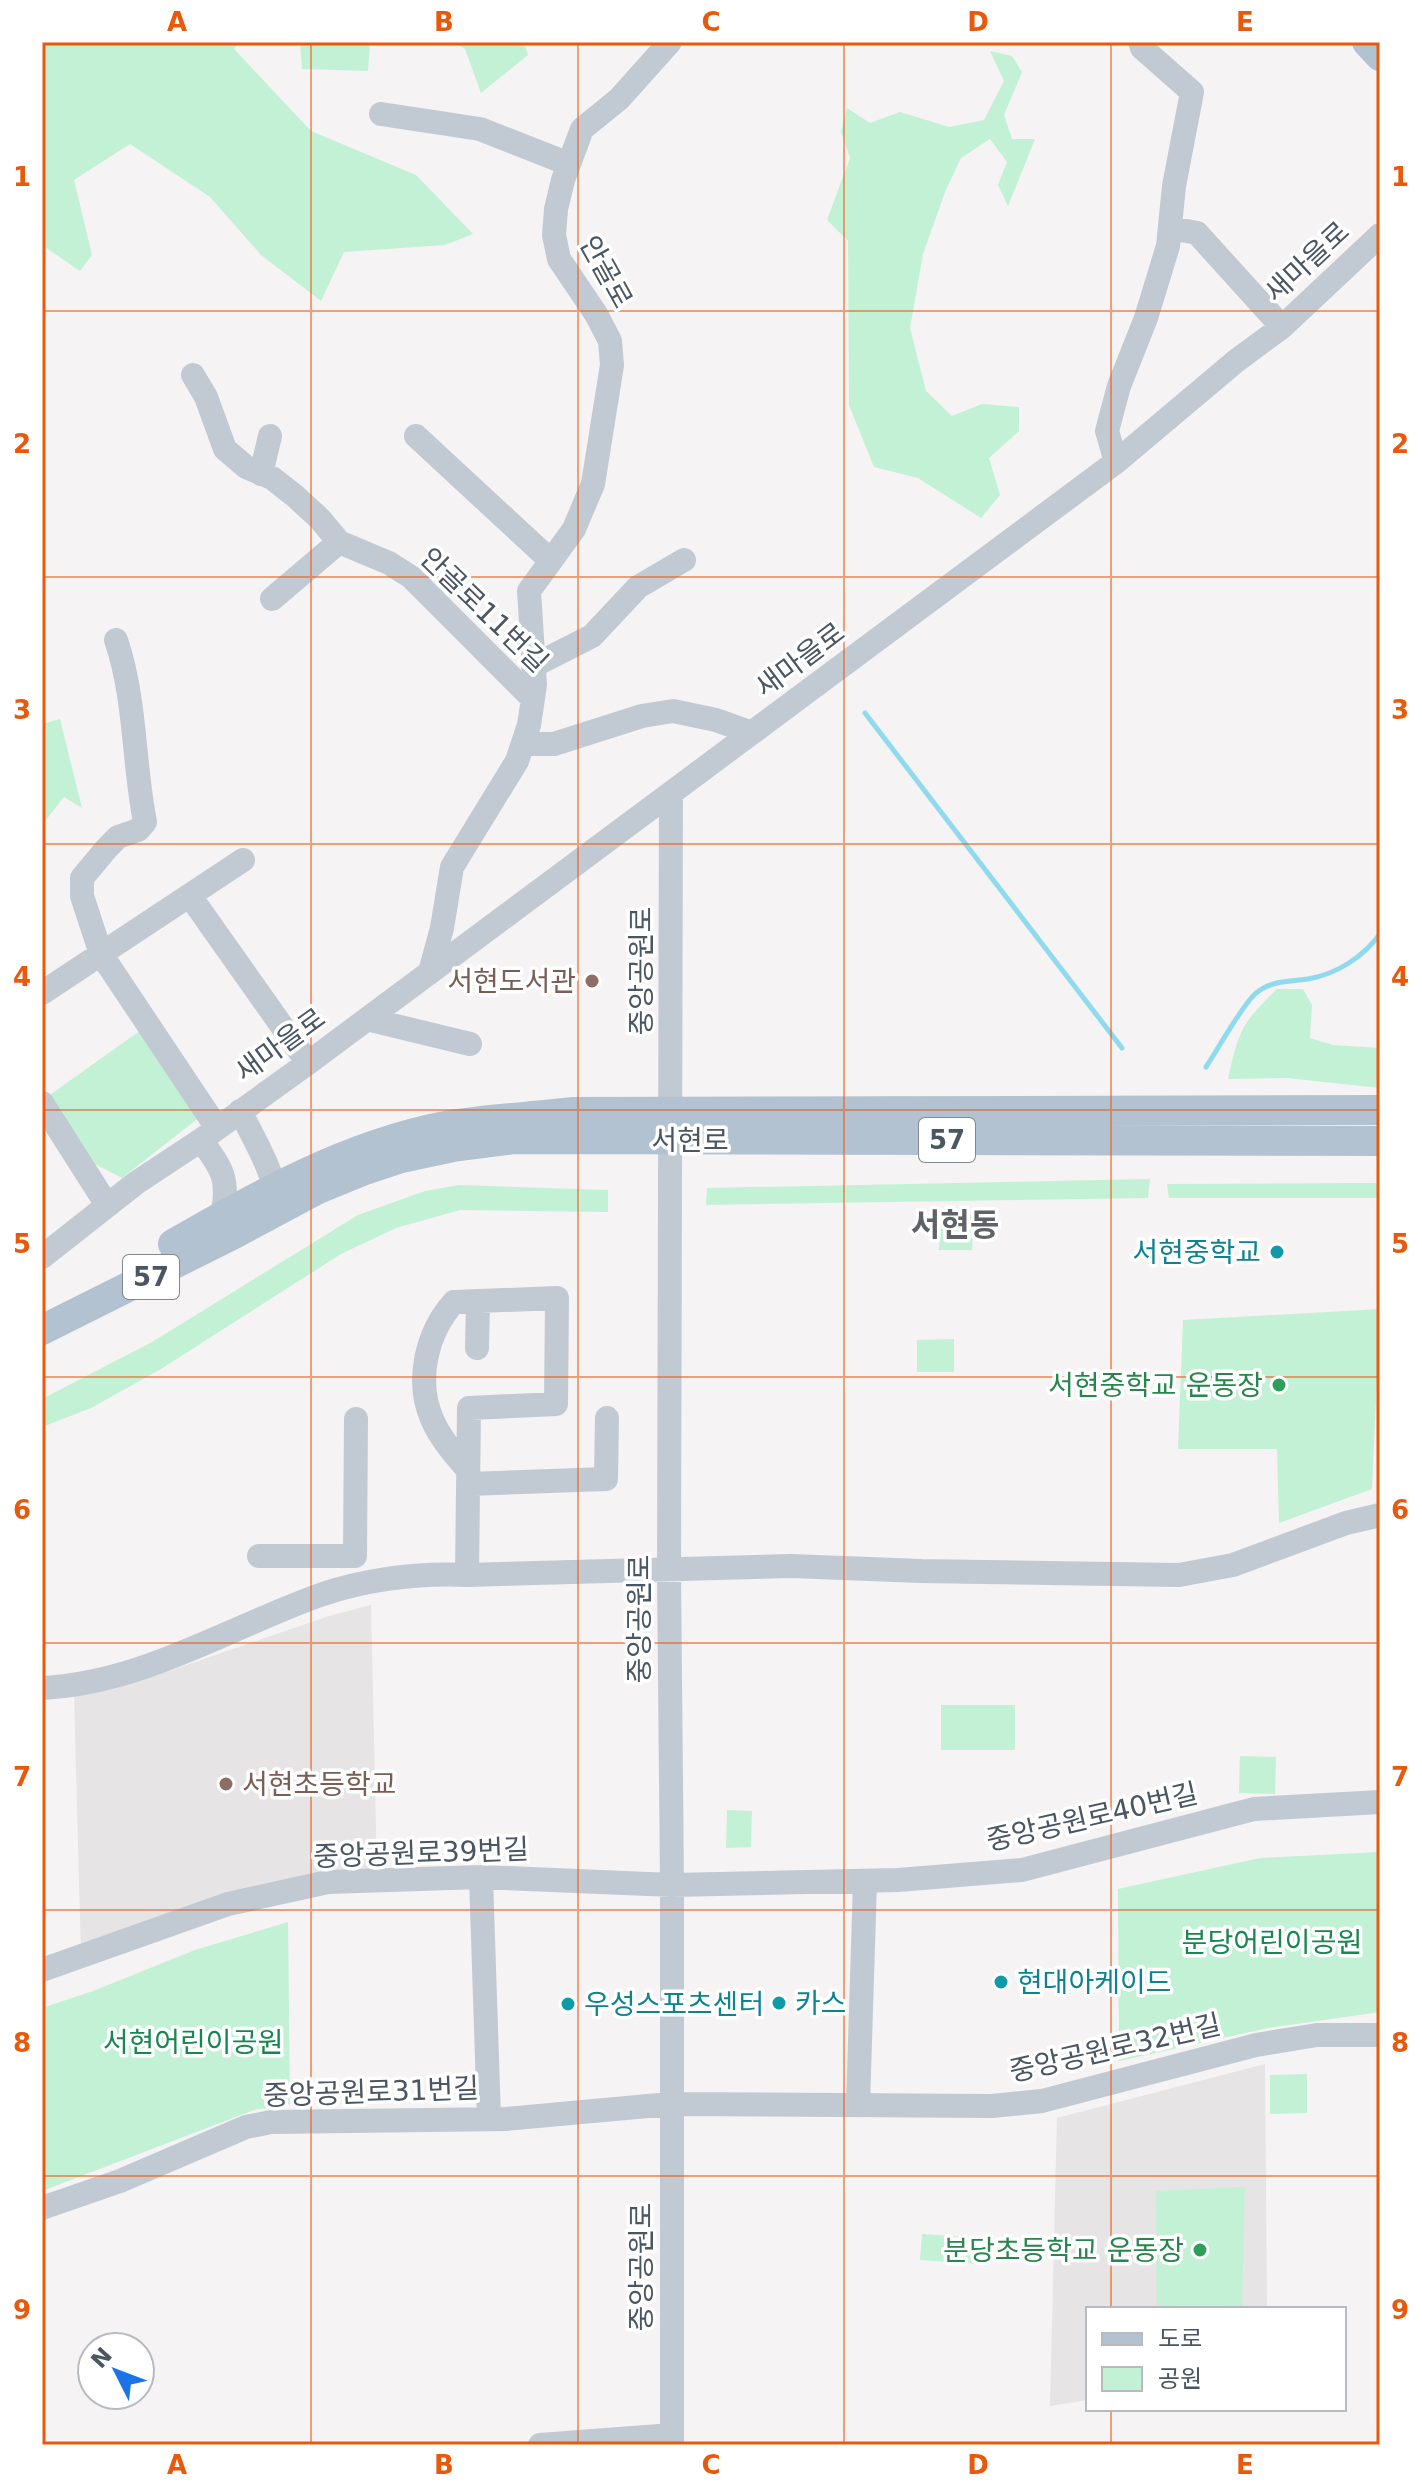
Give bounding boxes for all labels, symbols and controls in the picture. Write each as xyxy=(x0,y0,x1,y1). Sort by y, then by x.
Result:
text: A xyxy=(167,7,187,37)
text: B xyxy=(434,7,454,37)
text: C xyxy=(701,7,721,37)
text: D xyxy=(967,7,989,37)
text: E xyxy=(1236,7,1254,37)
text: 1 xyxy=(13,162,31,192)
text: 1 xyxy=(1391,162,1409,192)
street label: 새마을로 xyxy=(1258,215,1356,309)
street label: 안골로 xyxy=(573,230,639,314)
text: 2 xyxy=(13,429,31,459)
text: 2 xyxy=(1391,429,1409,459)
street label: 안골로11번길 xyxy=(413,541,555,679)
street label: 새마을로 xyxy=(749,616,851,704)
text: 3 xyxy=(13,695,31,725)
text: 3 xyxy=(1391,695,1409,725)
street label: 중앙공원로 xyxy=(625,907,658,1035)
text: 4 xyxy=(13,962,31,992)
text: 4 xyxy=(1391,962,1409,992)
place label: 서현도서관 xyxy=(447,965,576,998)
marker: 서현도서관 xyxy=(583,972,601,990)
street label: 새마을로 xyxy=(229,1001,331,1089)
road number: 57 xyxy=(919,1118,975,1162)
street label: 서현로 xyxy=(651,1124,729,1157)
district label: 서현동 xyxy=(911,1206,999,1244)
text: 5 xyxy=(13,1229,31,1259)
text: 5 xyxy=(1391,1229,1409,1259)
place label: 서현중학교 xyxy=(1132,1236,1261,1269)
marker: 서현중학교 xyxy=(1268,1243,1286,1261)
road number: 57 xyxy=(123,1255,179,1299)
place label: 서현중학교 운동장 xyxy=(1048,1369,1263,1402)
marker: 서현중학교 운동장 xyxy=(1270,1376,1288,1394)
text: 6 xyxy=(13,1495,31,1525)
text: 6 xyxy=(1391,1495,1409,1525)
street label: 중앙공원로 xyxy=(623,1555,656,1683)
text: 7 xyxy=(13,1762,31,1792)
text: 7 xyxy=(1391,1762,1409,1792)
place label: 서현초등학교 xyxy=(242,1768,397,1801)
marker: 서현초등학교 xyxy=(217,1775,235,1793)
street label: 중앙공원로40번길 xyxy=(983,1777,1201,1857)
street label: 중앙공원로39번길 xyxy=(313,1833,529,1873)
park label: 분당어린이공원 xyxy=(1182,1926,1362,1959)
place label: 현대아케이드 xyxy=(1017,1966,1172,1999)
marker: 현대아케이드 xyxy=(992,1973,1010,1991)
place label: 카스 xyxy=(795,1987,847,2020)
place label: 우성스포츠센터 xyxy=(584,1988,764,2021)
marker: 카스 xyxy=(770,1994,788,2012)
marker: 우성스포츠센터 xyxy=(559,1995,577,2013)
street label: 중앙공원로32번길 xyxy=(1006,2008,1224,2088)
park label: 서현어린이공원 xyxy=(103,2026,283,2059)
text: 8 xyxy=(13,2028,31,2058)
text: 8 xyxy=(1391,2028,1409,2058)
street label: 중앙공원로31번길 xyxy=(263,2072,479,2112)
street label: 중앙공원로 xyxy=(625,2203,658,2331)
place label: 분당초등학교 운동장 xyxy=(943,2234,1184,2267)
marker: 분당초등학교 운동장 xyxy=(1191,2241,1209,2259)
text: 9 xyxy=(13,2295,31,2325)
text: 9 xyxy=(1391,2295,1409,2325)
legend xyxy=(1086,2307,1346,2411)
text: 도로 xyxy=(1158,2325,1202,2353)
north arrow xyxy=(76,2331,156,2411)
text: N xyxy=(86,2343,117,2373)
text: 공원 xyxy=(1158,2365,1202,2393)
text: A xyxy=(167,2450,187,2480)
text: B xyxy=(434,2450,454,2480)
text: C xyxy=(701,2450,721,2480)
text: D xyxy=(967,2450,989,2480)
text: E xyxy=(1236,2450,1254,2480)

